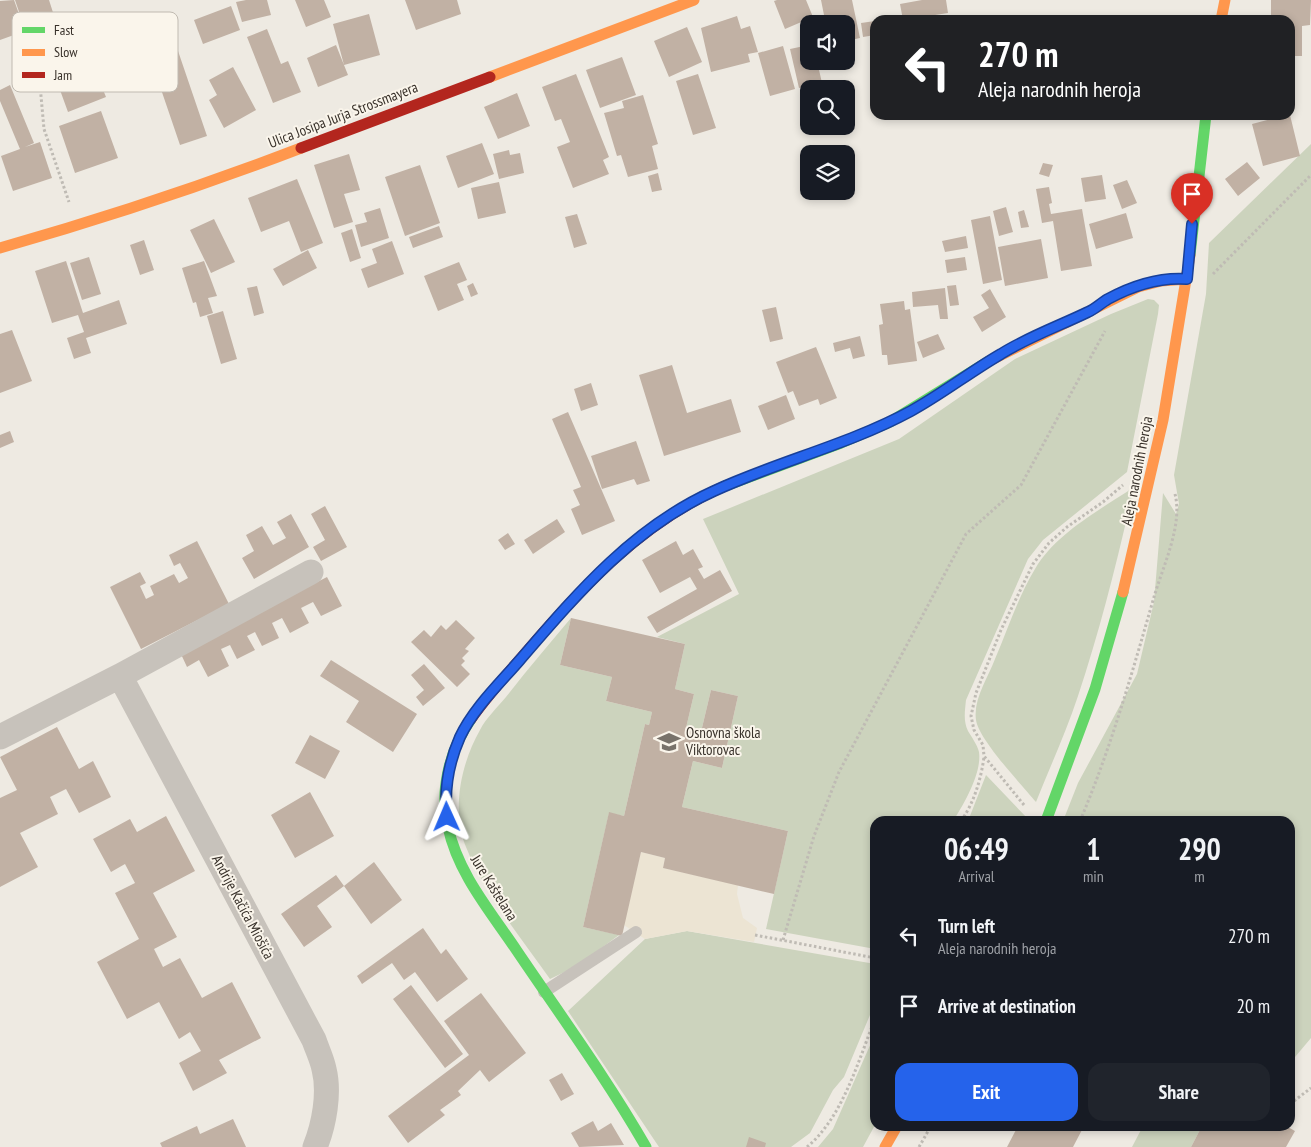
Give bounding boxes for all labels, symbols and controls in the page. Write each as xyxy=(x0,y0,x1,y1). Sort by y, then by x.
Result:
legend xyxy=(12,12,178,92)
map controls xyxy=(800,15,855,200)
button: sound xyxy=(800,15,855,70)
text: Fast xyxy=(54,21,74,39)
text: 270 m xyxy=(978,31,1059,77)
icon: left xyxy=(895,35,960,100)
text: Slow xyxy=(54,43,78,61)
text: Jam xyxy=(53,66,72,84)
text: Aleja narodnih heroja xyxy=(978,75,1141,103)
street label: Ulica Josipa Jurja Strossmayera xyxy=(265,77,420,152)
button: search xyxy=(800,80,855,135)
button: layers xyxy=(800,145,855,200)
pin xyxy=(1171,173,1213,224)
icon: arrive xyxy=(1178,180,1206,208)
street label: Aleja narodnih heroja xyxy=(1117,415,1156,527)
place label: Osnovna škola Viktorovac xyxy=(685,723,761,759)
school or university icon: Osnovna škola Viktorovac xyxy=(656,729,682,755)
position arrow xyxy=(420,790,472,842)
text: 06:49 xyxy=(944,829,1009,868)
text: 1 xyxy=(1086,829,1101,868)
text: 290 xyxy=(1178,829,1221,868)
street label: Jure Kaštelana xyxy=(466,850,522,924)
street label: Andrije Kačića Miošića xyxy=(208,851,279,962)
text: Arrival xyxy=(958,866,995,886)
text: min xyxy=(1083,866,1104,886)
text: m xyxy=(1194,866,1205,886)
text: Turn left xyxy=(938,914,995,938)
icon: left xyxy=(895,922,923,950)
text: 270 m xyxy=(1228,924,1270,948)
text: Aleja narodnih heroja xyxy=(938,938,1057,958)
icon: arrive xyxy=(895,992,923,1020)
text: Arrive at destination xyxy=(938,994,1076,1018)
text: 20 m xyxy=(1237,994,1270,1018)
button: Exit xyxy=(895,1063,1078,1121)
button: Share xyxy=(1088,1063,1270,1121)

